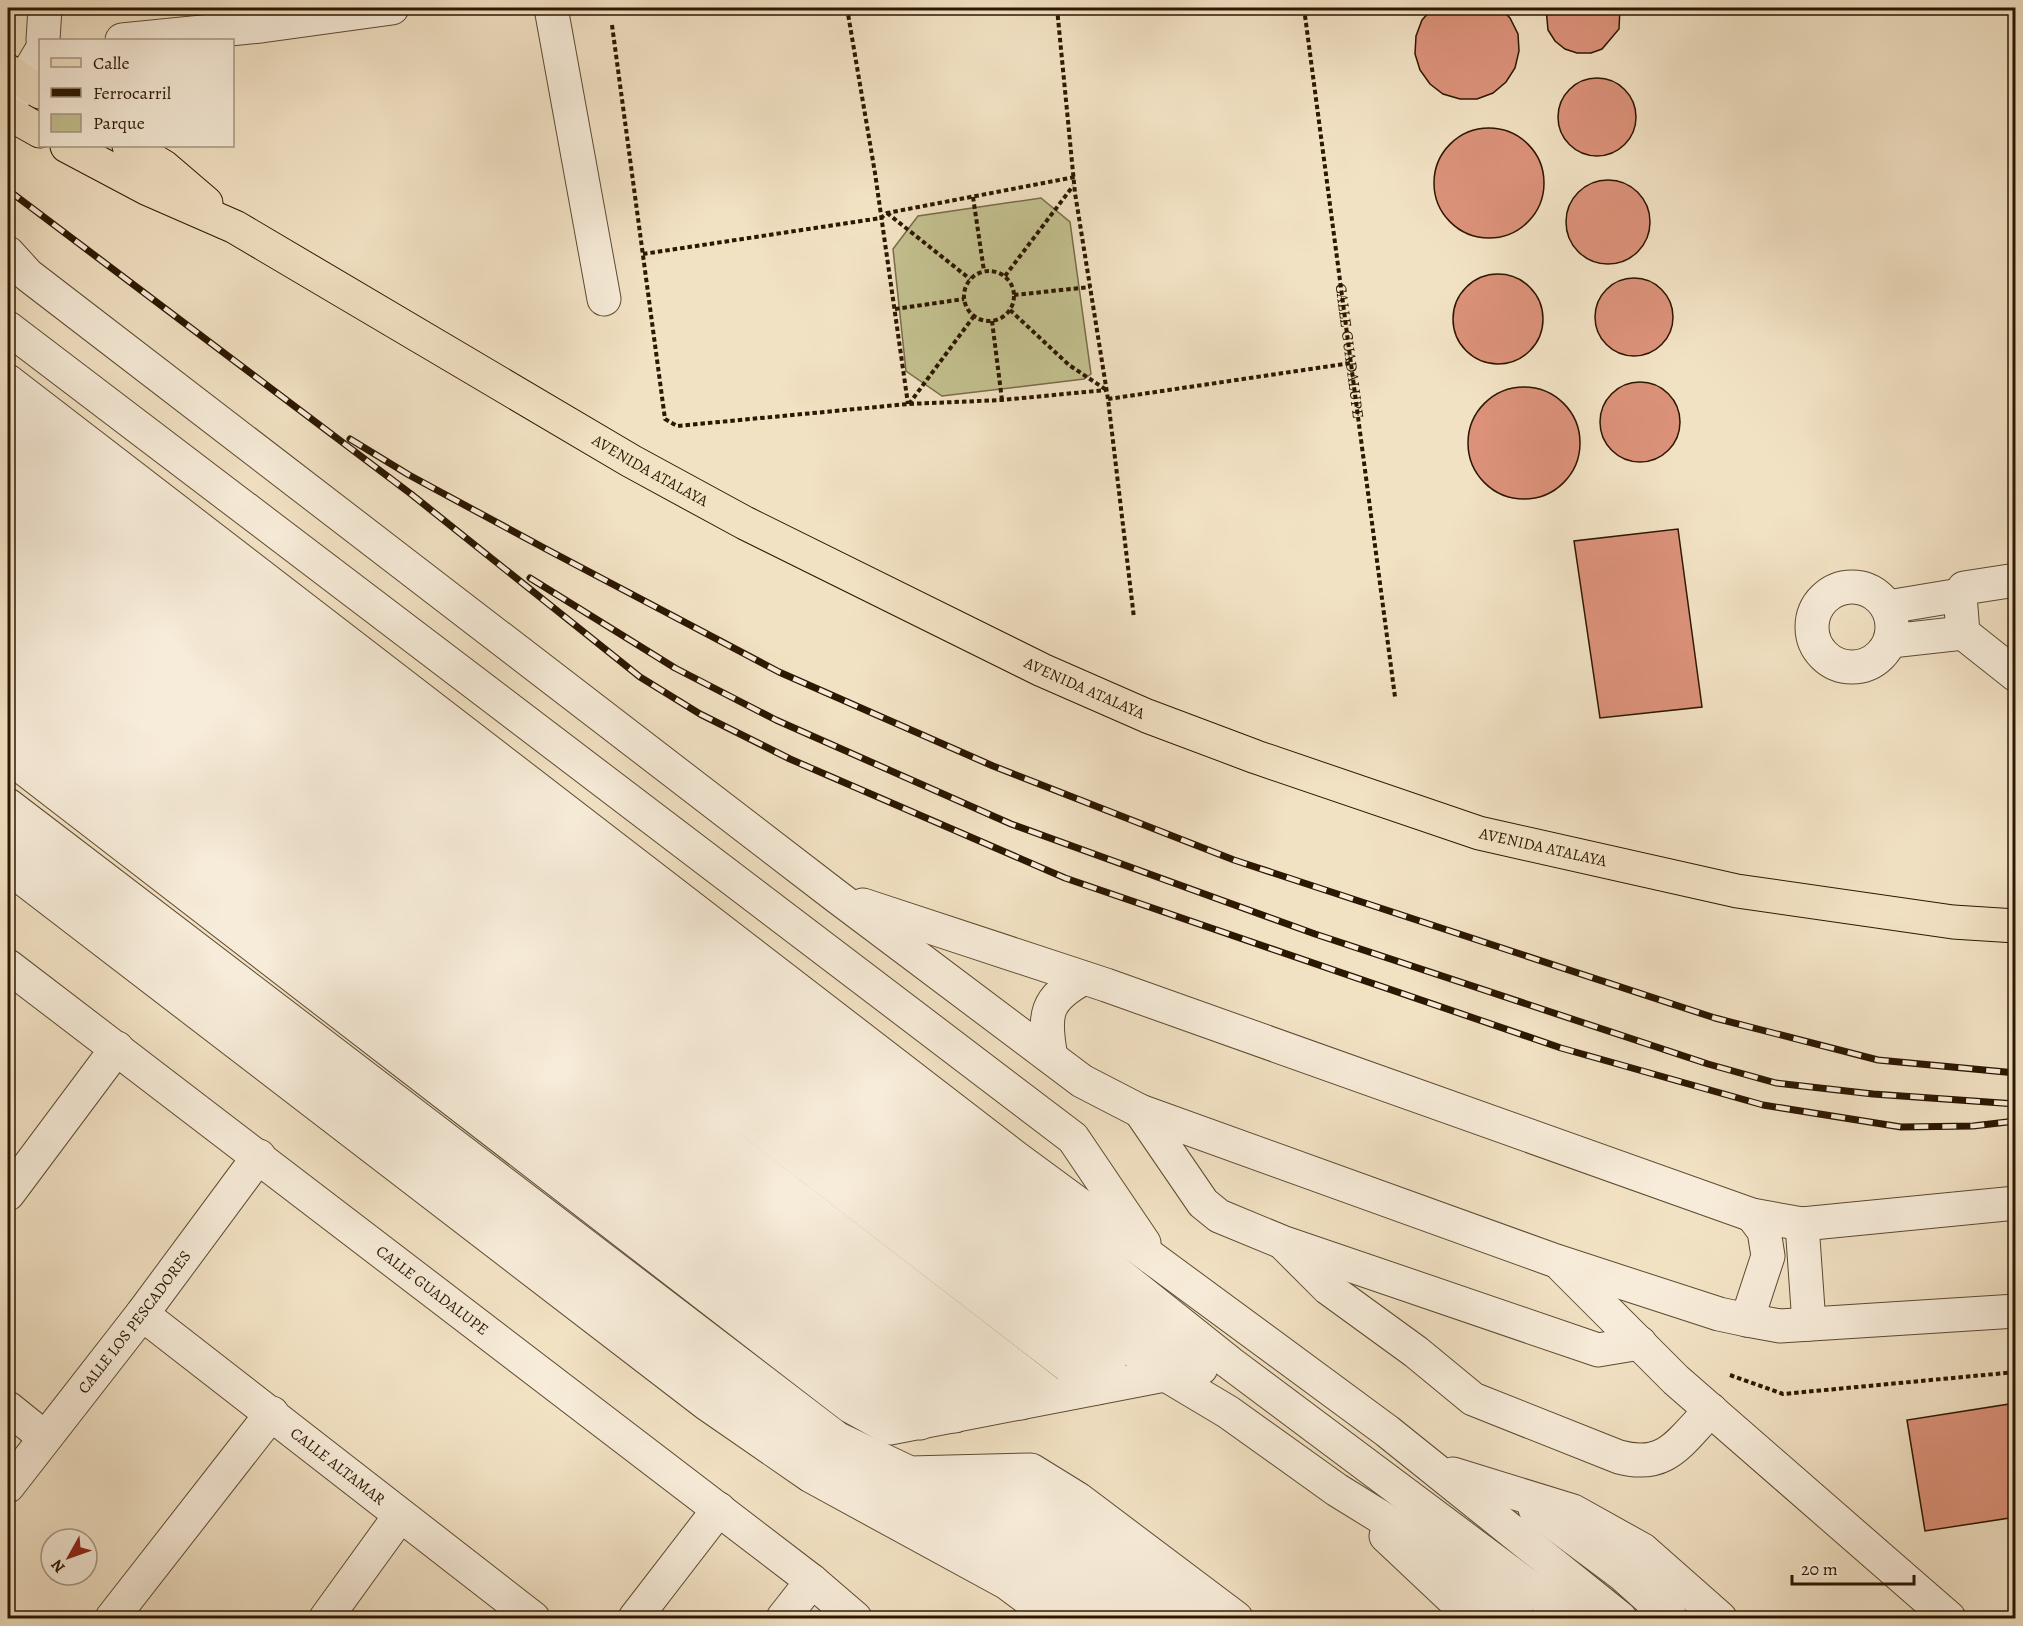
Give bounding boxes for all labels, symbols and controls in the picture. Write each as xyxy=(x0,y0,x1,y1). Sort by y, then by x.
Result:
legend xyxy=(39,39,234,147)
text: Calle xyxy=(93,51,130,75)
text: Ferrocarril xyxy=(93,81,172,105)
text: Parque xyxy=(93,111,145,135)
street label: CALLE GUADALUPE xyxy=(1329,282,1369,420)
street label: AVENIDA ATALAYA xyxy=(587,429,713,512)
street label: AVENIDA ATALAYA xyxy=(1019,651,1149,725)
street label: AVENIDA ATALAYA xyxy=(1476,822,1609,873)
street label: CALLE GUADALUPE xyxy=(371,1240,493,1341)
street label: CALLE LOS PESCADORES xyxy=(73,1246,196,1398)
street label: CALLE ALTAMAR xyxy=(286,1422,390,1510)
north arrow xyxy=(39,1527,99,1587)
scale bar xyxy=(1792,1548,1914,1586)
text: N xyxy=(46,1554,70,1578)
text: 20 m xyxy=(1801,1557,1838,1581)

